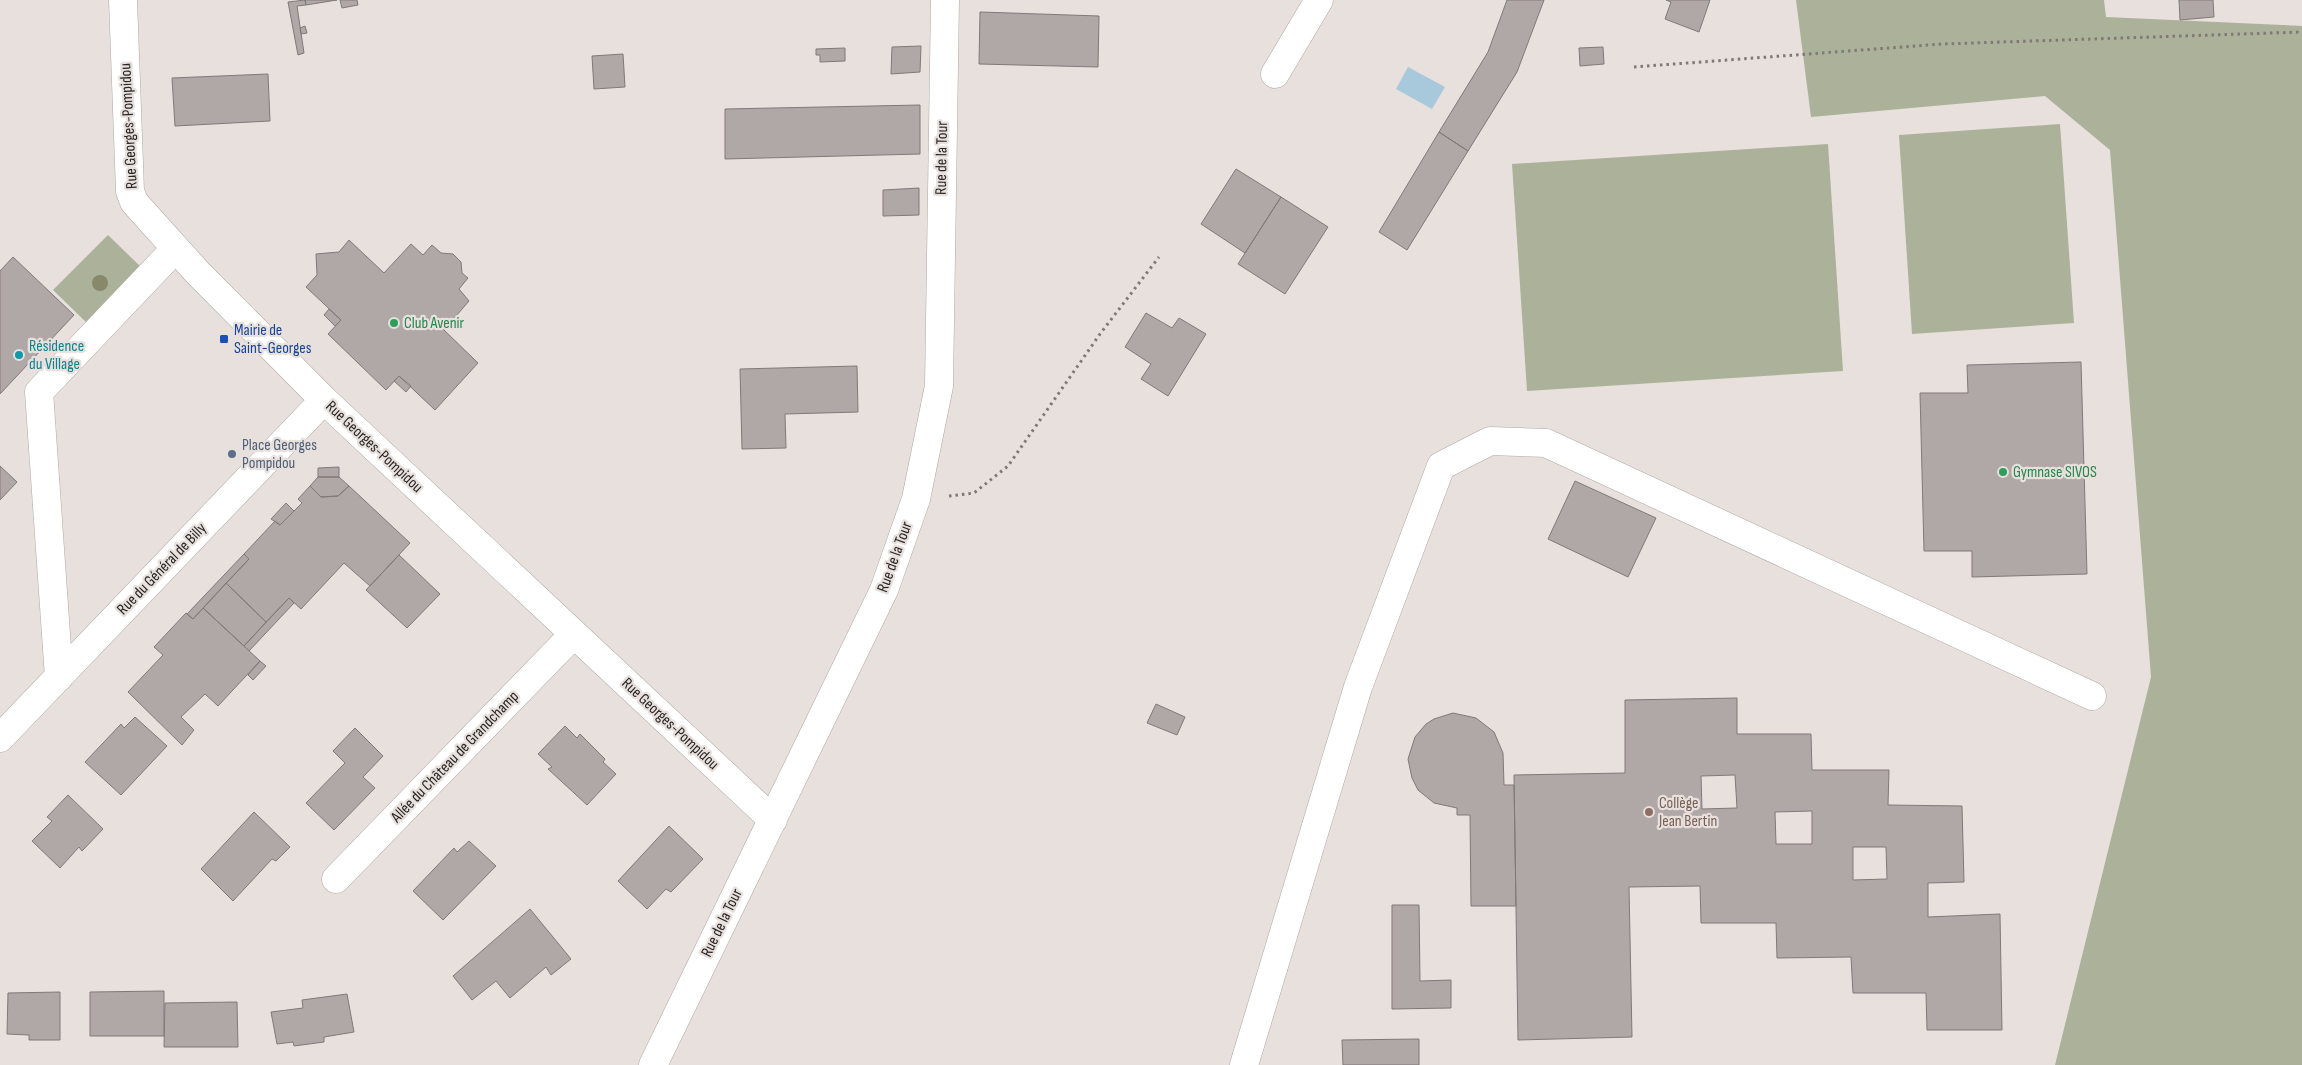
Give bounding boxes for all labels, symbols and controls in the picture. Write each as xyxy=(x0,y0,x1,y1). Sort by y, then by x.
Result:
street label: Rue Georges-Pompidou xyxy=(116,63,142,189)
street label: Rue de la Tour xyxy=(932,121,952,195)
place label: Club Avenir xyxy=(404,314,465,333)
marker: Club Avenir xyxy=(388,317,400,329)
place label: Mairie de Saint-Georges xyxy=(234,321,312,358)
marker: Mairie de Saint-Georges xyxy=(218,333,230,345)
place label: Résidence du Village xyxy=(29,337,84,374)
marker: Résidence du Village xyxy=(13,349,25,361)
street label: Rue Georges-Pompidou xyxy=(321,397,427,497)
place label: Place Georges Pompidou xyxy=(242,436,317,473)
marker: Place Georges Pompidou xyxy=(226,448,238,460)
place label: Gymnase SIVOS xyxy=(2013,463,2097,482)
marker: Gymnase SIVOS xyxy=(1997,466,2009,478)
street label: Rue du Général de Billy xyxy=(113,519,211,619)
street label: Rue de la Tour xyxy=(873,519,917,595)
street label: Rue Georges-Pompidou xyxy=(617,674,723,774)
street label: Allée du Château de Grandchamp xyxy=(386,687,523,827)
place label: Collège Jean Bertin xyxy=(1658,794,1717,831)
marker: Collège Jean Bertin xyxy=(1643,806,1655,818)
street label: Rue de la Tour xyxy=(697,885,747,960)

